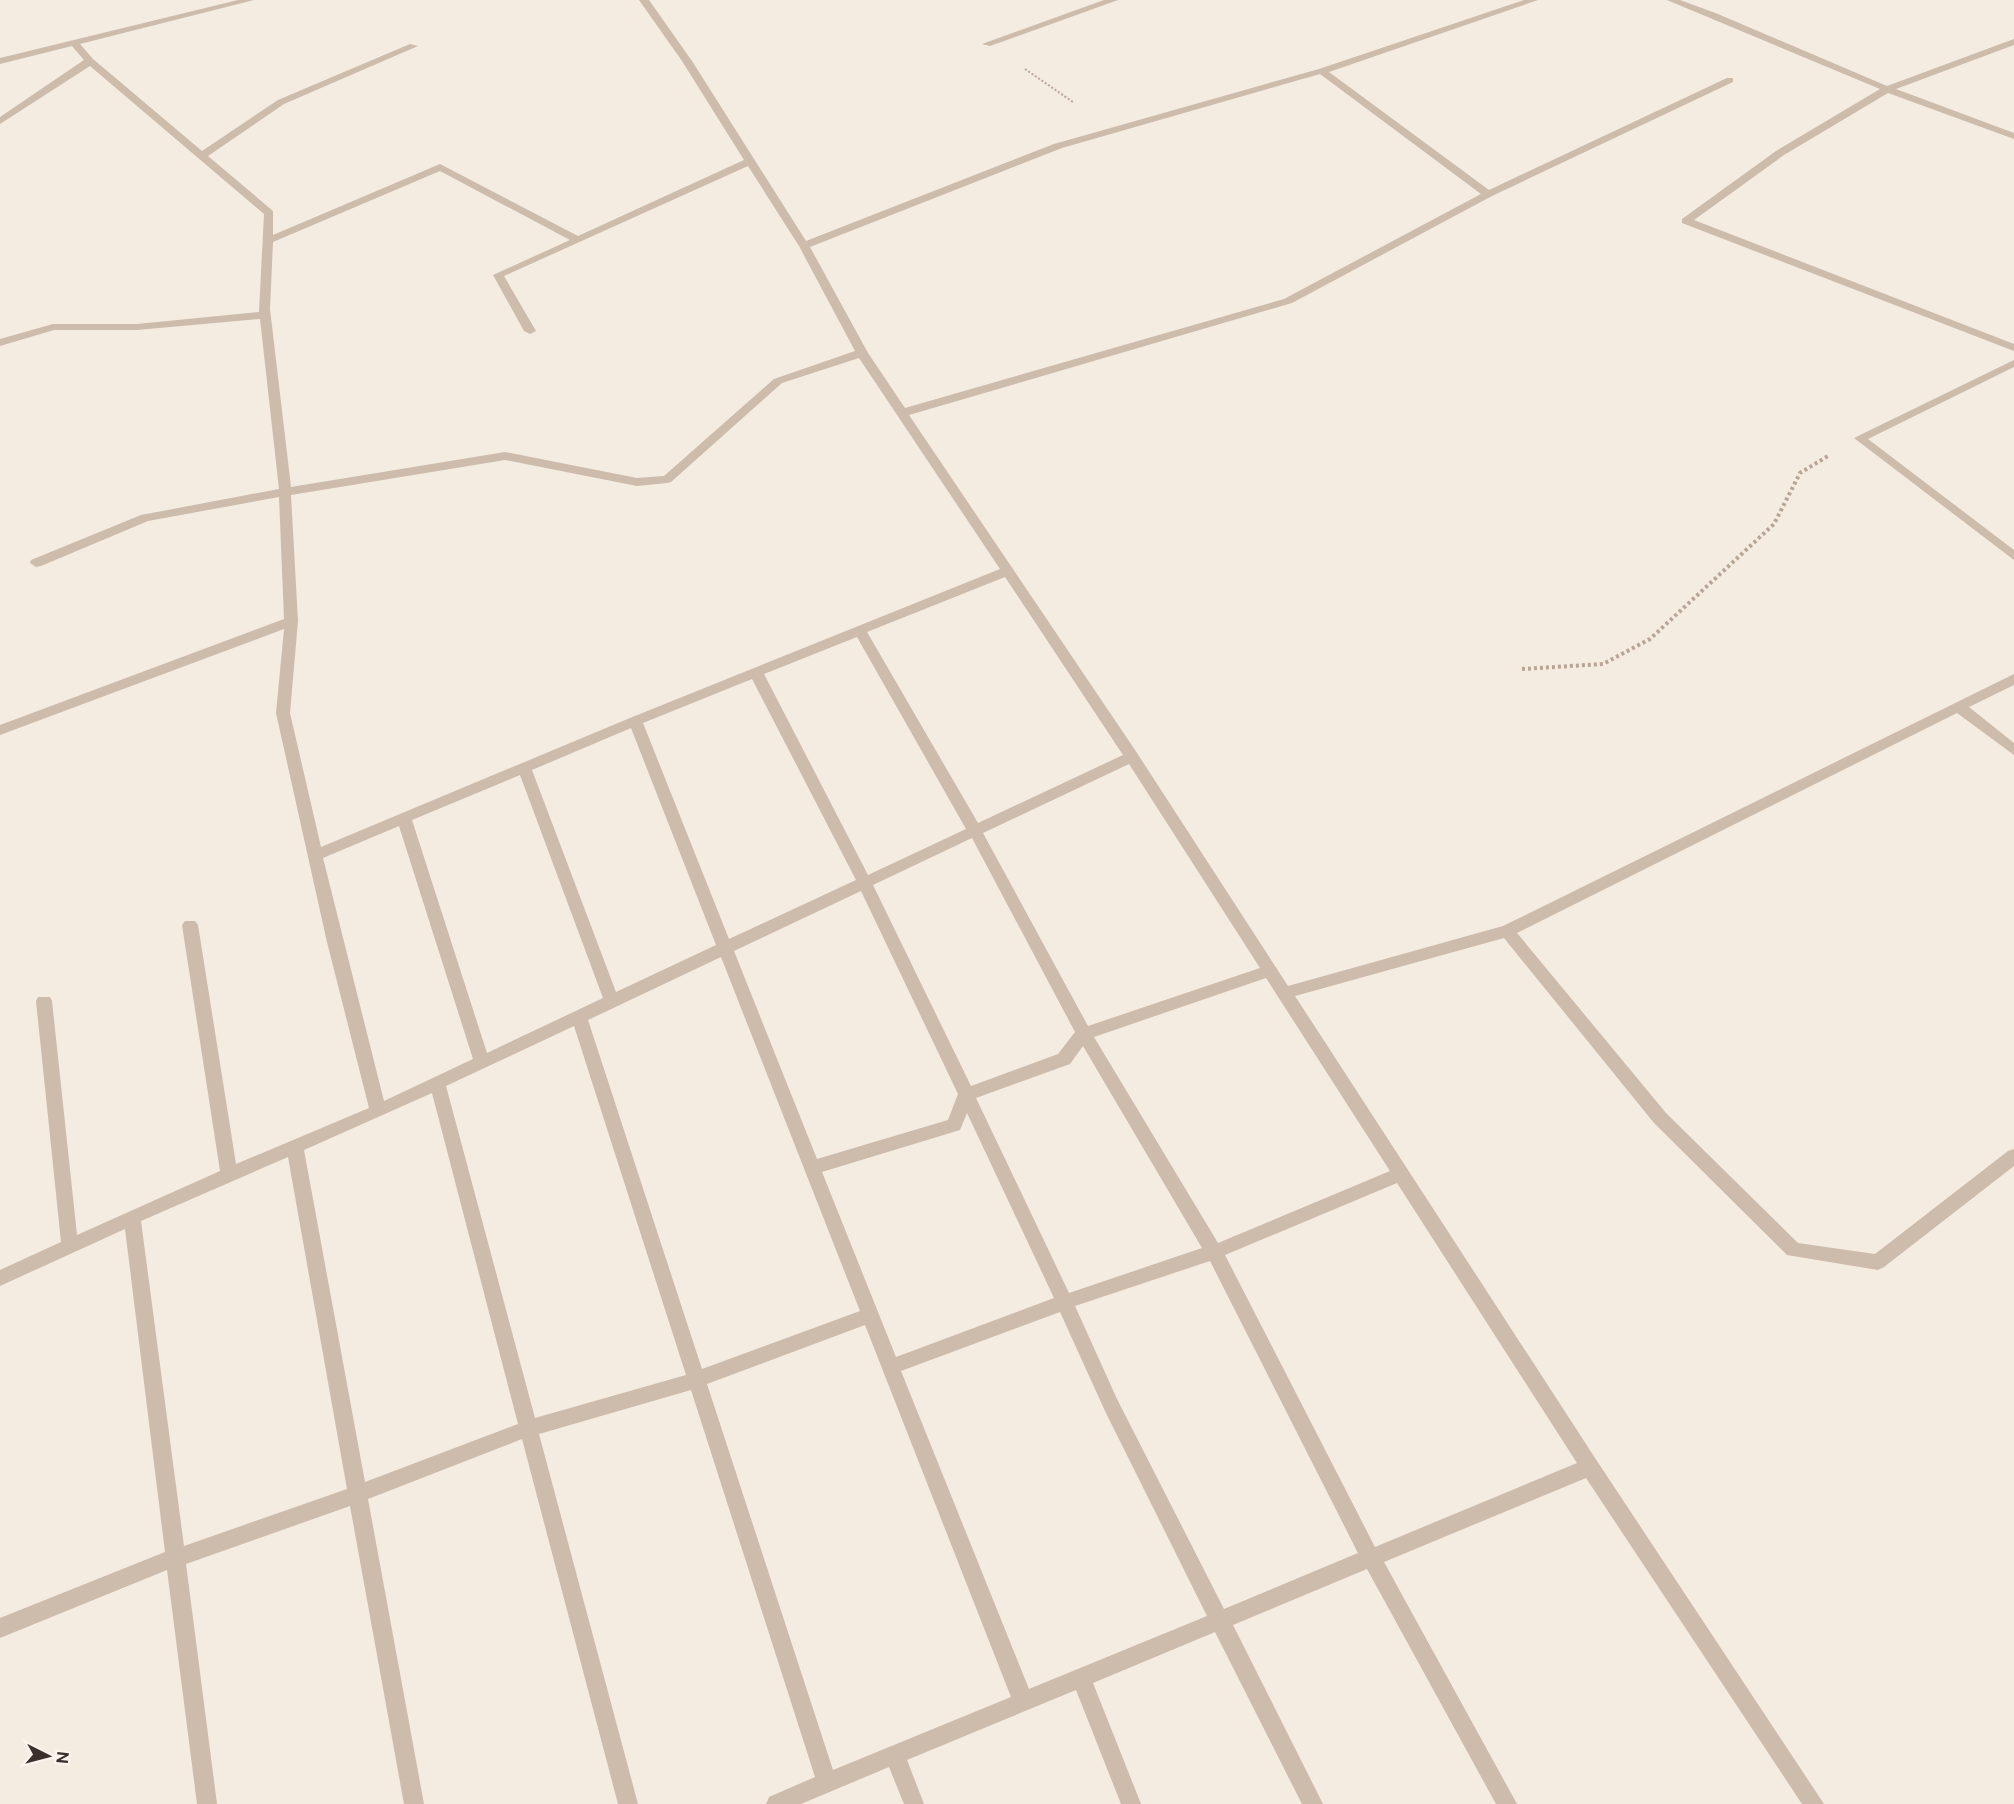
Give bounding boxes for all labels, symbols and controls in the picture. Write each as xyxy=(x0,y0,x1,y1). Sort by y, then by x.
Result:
north arrow xyxy=(18,1726,78,1786)
text: N xyxy=(52,1750,73,1765)

